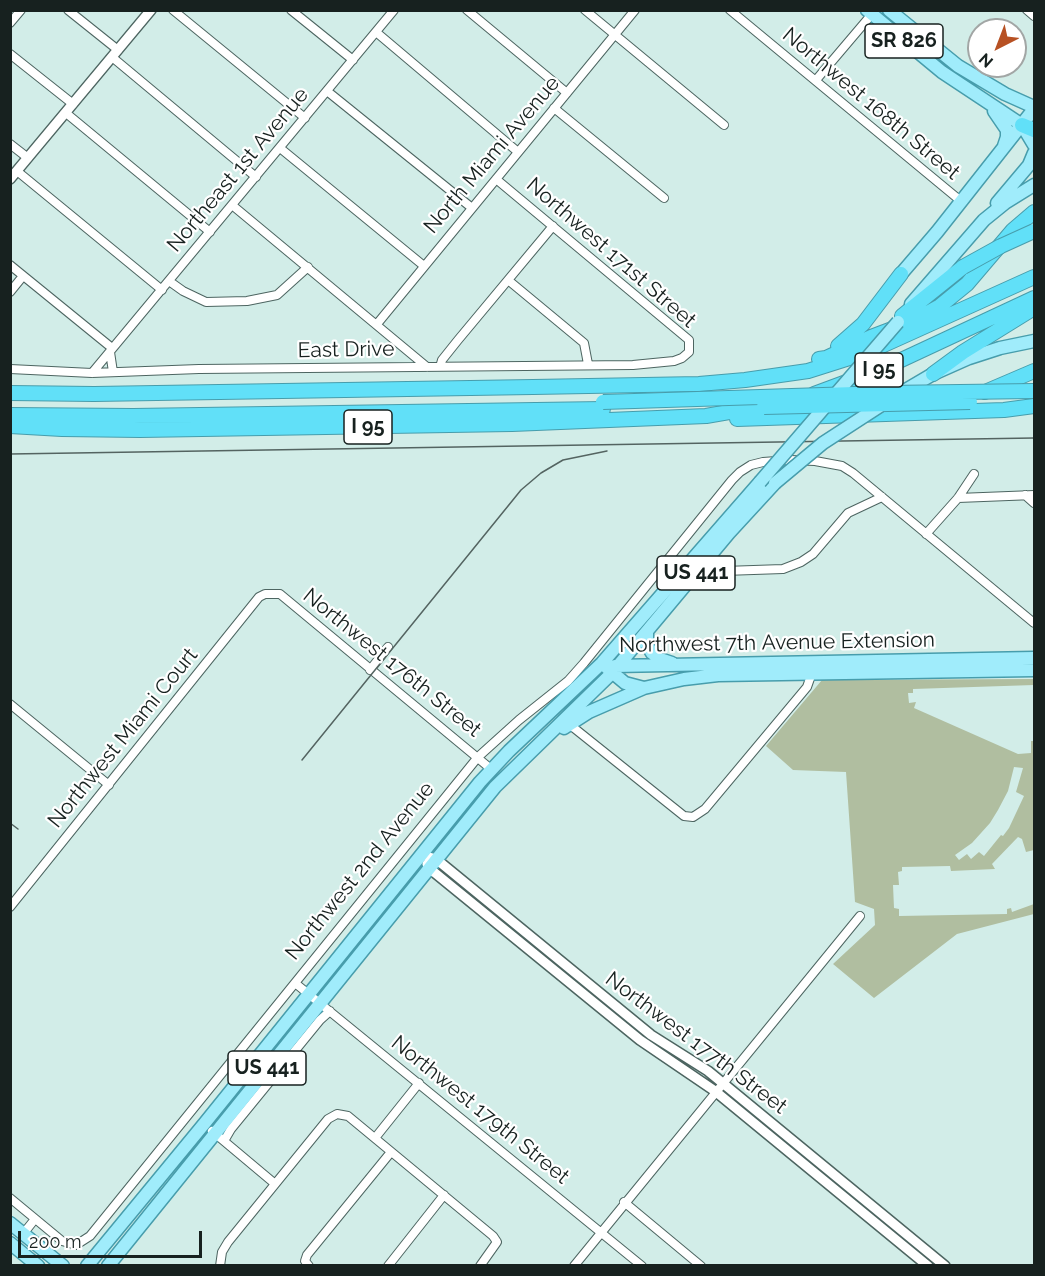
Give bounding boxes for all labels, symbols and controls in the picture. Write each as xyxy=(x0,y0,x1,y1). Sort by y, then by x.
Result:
north arrow xyxy=(967,18,1027,78)
street label: Northwest 168th Street xyxy=(777,23,965,185)
road number: SR 826 xyxy=(865,24,943,58)
text: N xyxy=(975,49,997,71)
street label: North Miami Avenue xyxy=(419,71,565,239)
street label: Northeast 1st Avenue xyxy=(162,83,314,257)
street label: Northwest 171st Street xyxy=(521,173,701,333)
street label: East Drive xyxy=(297,337,395,363)
road number: I 95 xyxy=(855,353,903,387)
road number: I 95 xyxy=(344,410,392,444)
road number: US 441 xyxy=(657,556,735,590)
street label: Northwest 176th Street xyxy=(298,583,486,743)
street label: Northwest 7th Avenue Extension xyxy=(619,628,935,658)
street label: Northwest Miami Court xyxy=(43,643,203,833)
street label: Northwest 2nd Avenue xyxy=(280,777,440,965)
street label: Northwest 177th Street xyxy=(600,967,792,1119)
street label: Northwest 179th Street xyxy=(386,1030,574,1190)
road number: US 441 xyxy=(228,1051,306,1085)
scale bar xyxy=(21,1219,206,1257)
text: 200 m xyxy=(29,1231,82,1252)

